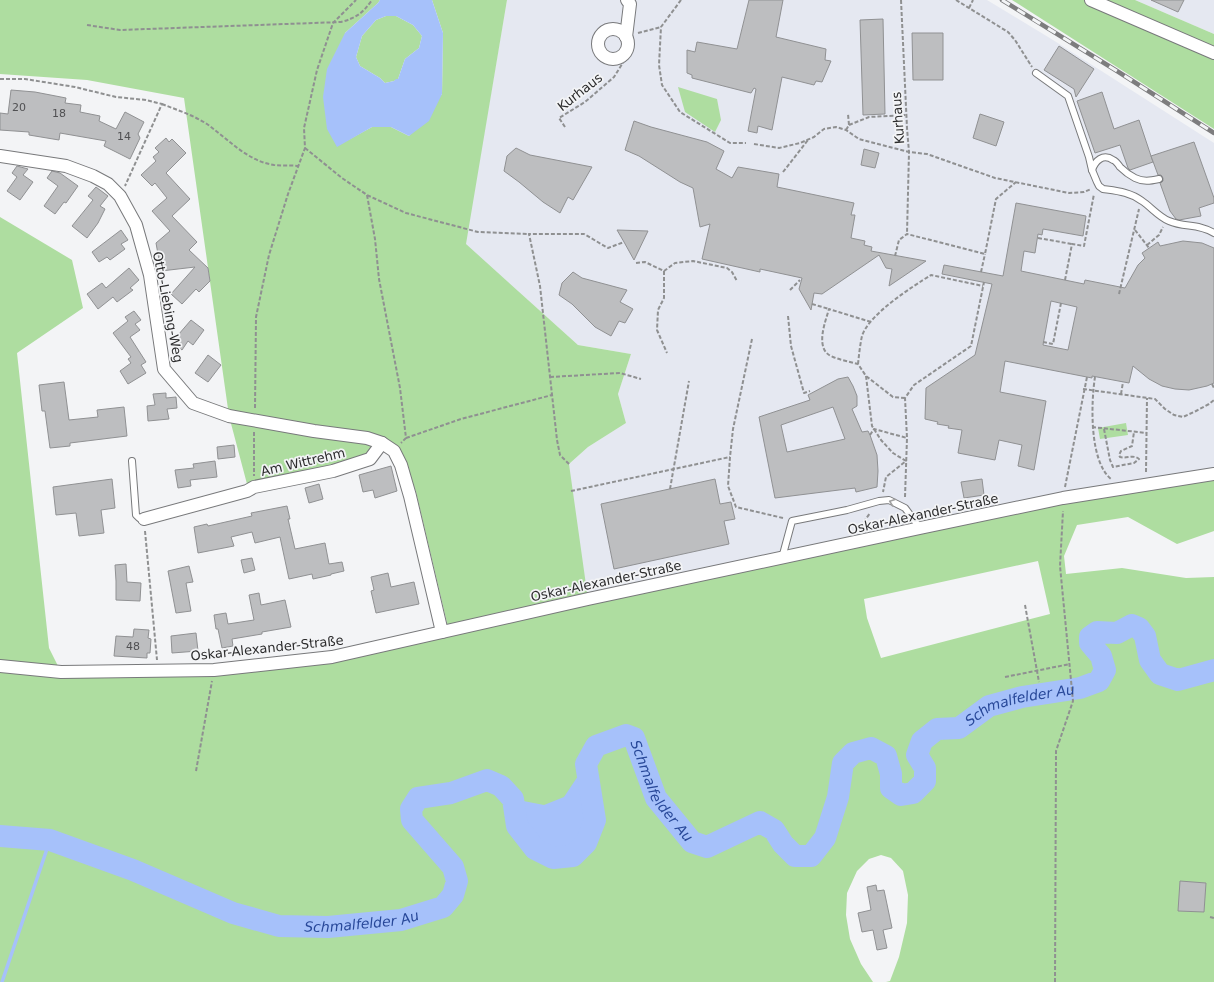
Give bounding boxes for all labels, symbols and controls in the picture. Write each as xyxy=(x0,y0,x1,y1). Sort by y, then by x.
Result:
street label: Kurhaus xyxy=(555,70,605,114)
street label: Kurhaus xyxy=(889,91,907,145)
house number: 20 xyxy=(12,101,26,114)
house number: 18 xyxy=(52,107,66,120)
house number: 14 xyxy=(117,130,131,143)
street label: Otto-Liebing-Weg xyxy=(150,250,186,364)
street label: Am Wittrehm xyxy=(259,445,347,479)
street label: Oskar-Alexander-Straße xyxy=(846,491,1000,537)
one-way arrow xyxy=(889,499,896,507)
street label: Oskar-Alexander-Straße xyxy=(529,558,683,604)
street label: Oskar-Alexander-Straße xyxy=(190,633,344,663)
house number: 48 xyxy=(126,640,140,653)
water label: Schmalfelder Au xyxy=(962,681,1076,729)
water label: Schmalfelder Au xyxy=(627,738,696,845)
water label: Schmalfelder Au xyxy=(304,907,421,935)

